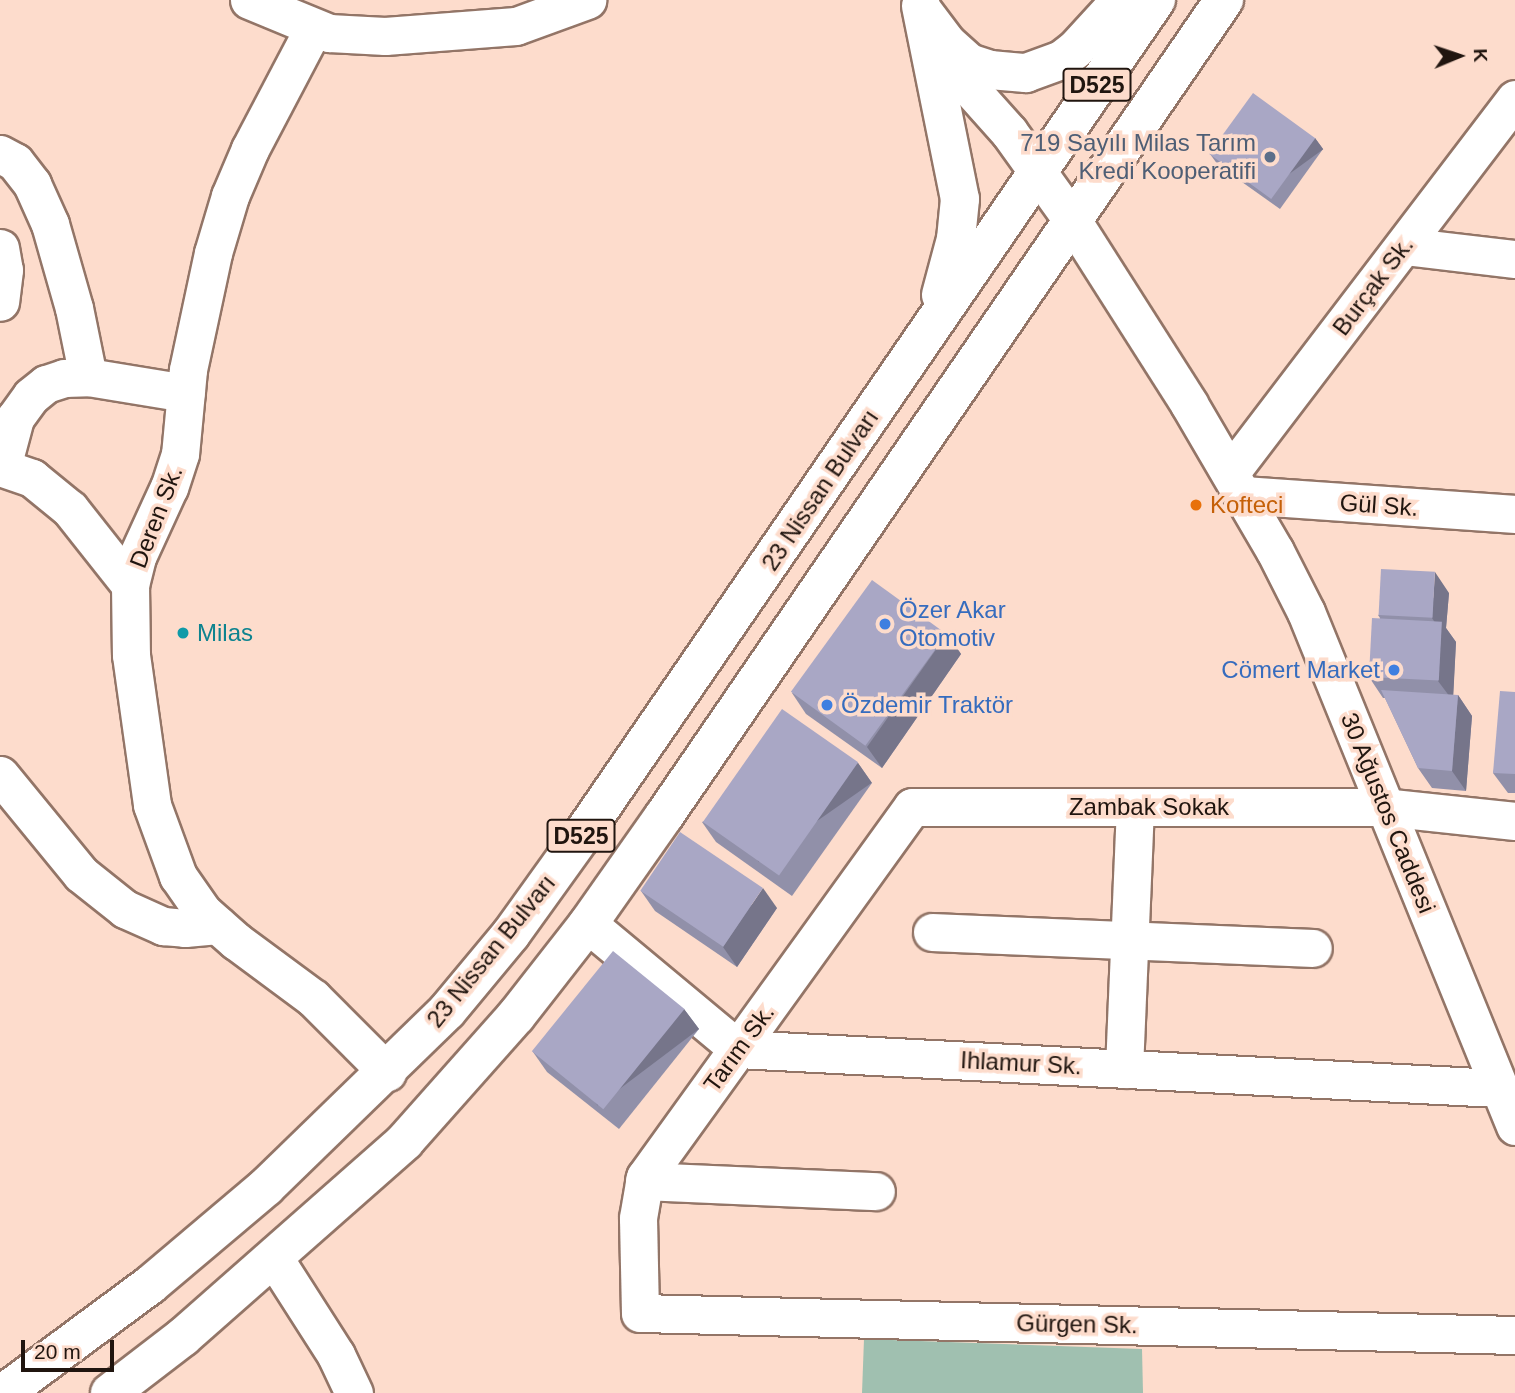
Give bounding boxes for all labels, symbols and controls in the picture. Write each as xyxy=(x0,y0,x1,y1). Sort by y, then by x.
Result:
north arrow xyxy=(1424,21,1494,91)
text: K xyxy=(1470,48,1491,62)
road number: D525 xyxy=(1062,66,1132,104)
place label: 719 Sayılı Milas Tarım Kredi Kooperatifi xyxy=(1020,129,1256,185)
marker: 719 Sayılı Milas Tarım Kredi Kooperatifi xyxy=(1262,149,1278,165)
street label: Burçak Sk. xyxy=(1327,231,1419,341)
street label: 23 Nissan Bulvarı xyxy=(755,404,885,576)
street label: Deren Sk. xyxy=(123,462,189,572)
street label: Gül Sk. xyxy=(1339,488,1419,522)
place label: Kofteci xyxy=(1210,491,1283,519)
marker: Kofteci xyxy=(1188,497,1204,513)
place label: Özer Akar Otomotiv xyxy=(899,596,1007,652)
marker: Özer Akar Otomotiv xyxy=(877,616,893,632)
place label: Milas xyxy=(197,619,253,647)
marker: Milas xyxy=(175,625,191,641)
place label: Cömert Market xyxy=(1221,656,1380,684)
marker: Cömert Market xyxy=(1386,662,1402,678)
place label: Özdemir Traktör xyxy=(841,691,1013,719)
marker: Özdemir Traktör xyxy=(819,697,835,713)
street label: 30 Ağustos Caddesi xyxy=(1334,708,1442,918)
street label: Zambak Sokak xyxy=(1069,793,1229,821)
road number: D525 xyxy=(546,816,616,856)
street label: 23 Nissan Bulvarı xyxy=(421,869,561,1033)
street label: Tarım Sk. xyxy=(698,999,780,1097)
street label: Ihlamur Sk. xyxy=(960,1045,1082,1081)
street label: Gürgen Sk. xyxy=(1016,1309,1138,1339)
scale bar xyxy=(24,1326,117,1370)
text: 20 m xyxy=(34,1340,81,1363)

